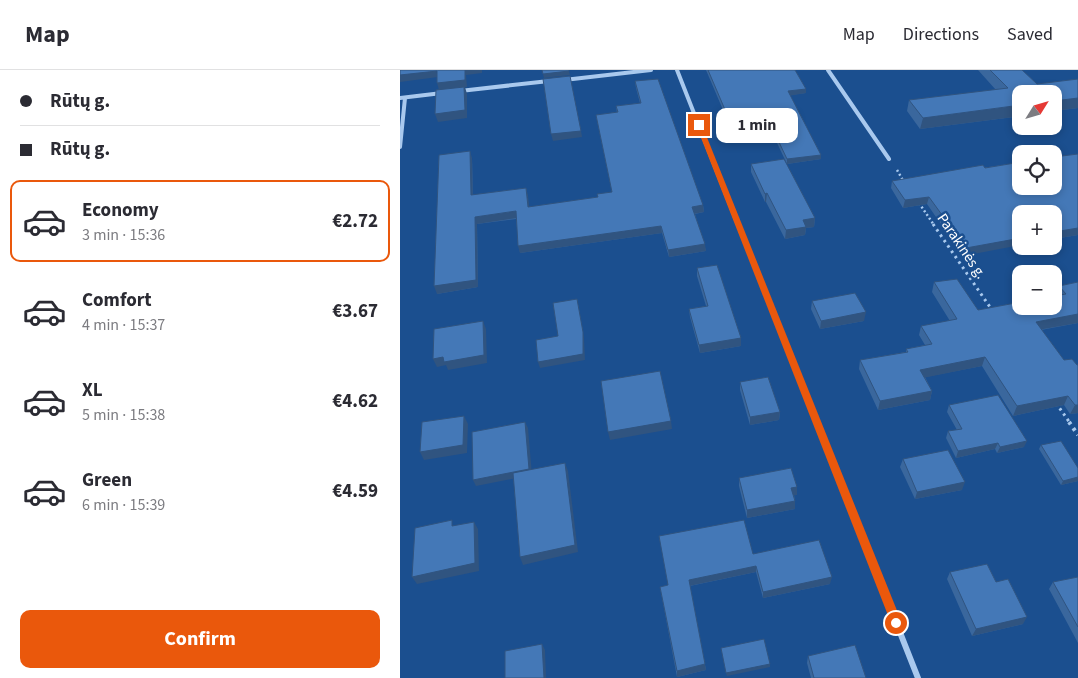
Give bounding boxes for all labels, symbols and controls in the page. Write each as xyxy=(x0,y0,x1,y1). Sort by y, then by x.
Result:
text: Map xyxy=(25,17,70,52)
text: Map xyxy=(843,22,875,47)
text: Directions xyxy=(903,22,979,47)
text: Saved xyxy=(1007,22,1053,47)
north arrow xyxy=(1012,85,1062,135)
map controls xyxy=(1012,85,1062,315)
text: Rūtų g. xyxy=(50,88,110,115)
callout: 1 min xyxy=(716,108,799,142)
route end xyxy=(688,114,710,136)
text: 1 min xyxy=(738,114,776,136)
text: Rūtų g. xyxy=(50,136,110,163)
button: locate xyxy=(1012,145,1062,195)
text: Economy xyxy=(82,197,159,224)
icon: car xyxy=(22,199,67,244)
button: + xyxy=(1012,205,1062,255)
text: €2.72 xyxy=(332,208,378,235)
street label: Parakinės g. xyxy=(932,209,991,283)
text: 3 min · 15:36 xyxy=(82,224,165,246)
button: − xyxy=(1012,265,1062,315)
text: Comfort xyxy=(82,287,152,314)
icon: car xyxy=(22,289,67,334)
text: €3.67 xyxy=(332,298,378,325)
text: 4 min · 15:37 xyxy=(82,314,165,336)
text: XL xyxy=(82,377,103,404)
icon: car xyxy=(22,379,67,424)
text: €4.62 xyxy=(332,388,378,415)
text: 5 min · 15:38 xyxy=(82,404,165,426)
text: Green xyxy=(82,467,132,494)
icon: car xyxy=(22,469,67,514)
text: €4.59 xyxy=(332,478,378,505)
text: 6 min · 15:39 xyxy=(82,494,165,516)
button: Confirm xyxy=(20,610,380,668)
route start xyxy=(885,612,907,634)

